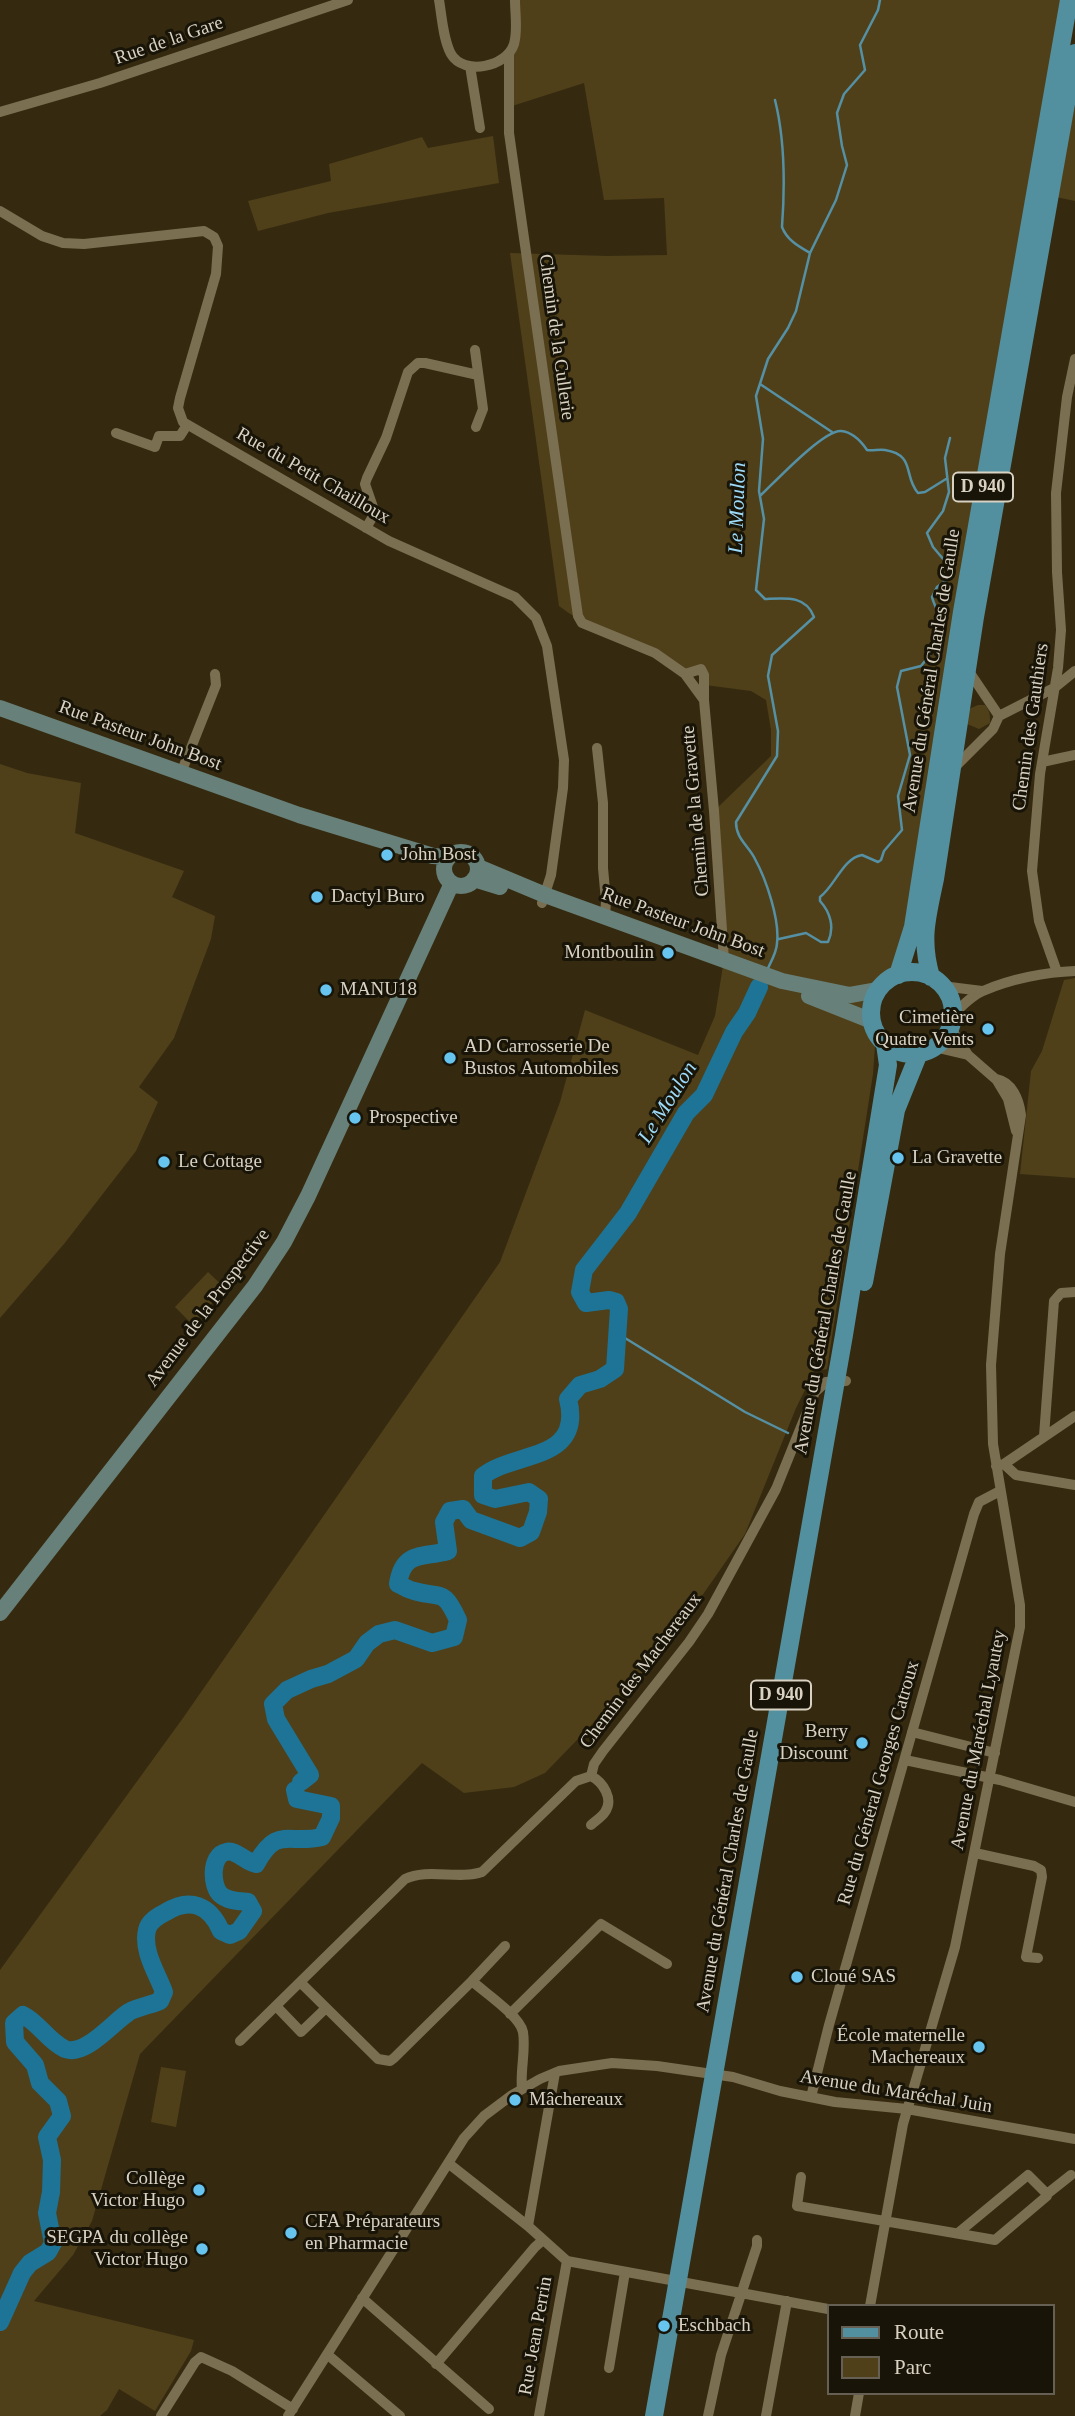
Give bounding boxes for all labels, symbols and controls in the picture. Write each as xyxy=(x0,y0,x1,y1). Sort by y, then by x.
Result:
street label: Rue de la Gare xyxy=(112,12,226,70)
street label: Chemin de la Cullerie xyxy=(533,253,579,421)
street label: Rue du Petit Chailloux xyxy=(232,423,394,529)
water label: Le Moulon xyxy=(724,462,752,554)
road number: D 940 xyxy=(953,472,1013,502)
street label: Avenue du Général Charles de Gaulle xyxy=(898,527,966,815)
street label: Chemin des Gauthiers xyxy=(1008,642,1054,812)
street label: Rue Pasteur John Bost xyxy=(56,696,224,776)
street label: Chemin de la Gravette xyxy=(677,725,715,897)
place label: John Bost xyxy=(401,844,476,866)
marker: John Bost xyxy=(379,847,395,863)
street label: Rue Pasteur John Bost xyxy=(599,883,767,963)
place label: Dactyl Buro xyxy=(331,886,424,908)
marker: Dactyl Buro xyxy=(309,889,325,905)
place label: Montboulin xyxy=(564,942,654,964)
marker: Montboulin xyxy=(660,945,676,961)
place label: MANU18 xyxy=(340,979,417,1001)
marker: MANU18 xyxy=(318,982,334,998)
place label: Cimetière Quatre Vents xyxy=(875,1007,974,1051)
marker: Cimetière Quatre Vents xyxy=(980,1021,996,1037)
place label: AD Carrosserie De Bustos Automobiles xyxy=(464,1036,619,1080)
marker: AD Carrosserie De Bustos Automobiles xyxy=(442,1050,458,1066)
water label: Le Moulon xyxy=(633,1057,703,1149)
place label: Prospective xyxy=(369,1107,458,1129)
marker: Prospective xyxy=(347,1110,363,1126)
place label: La Gravette xyxy=(912,1147,1002,1169)
marker: La Gravette xyxy=(890,1150,906,1166)
place label: Le Cottage xyxy=(178,1151,262,1173)
marker: Le Cottage xyxy=(156,1154,172,1170)
street label: Avenue du Général Charles de Gaulle xyxy=(790,1170,862,1456)
street label: Avenue de la Prospective xyxy=(141,1224,275,1392)
street label: Chemin des Machereaux xyxy=(575,1589,707,1753)
street label: Avenue du Maréchal Lyautey xyxy=(946,1628,1012,1852)
street label: Rue du Général Georges Catroux xyxy=(833,1658,925,1908)
road number: D 940 xyxy=(751,1680,811,1710)
place label: Berry Discount xyxy=(779,1721,848,1765)
street label: Avenue du Général Charles de Gaulle xyxy=(692,1728,764,2014)
marker: Berry Discount xyxy=(854,1735,870,1751)
place label: Cloué SAS xyxy=(811,1966,896,1988)
marker: Cloué SAS xyxy=(789,1969,805,1985)
place label: École maternelle Machereaux xyxy=(837,2025,965,2069)
marker: École maternelle Machereaux xyxy=(971,2039,987,2055)
street label: Avenue du Maréchal Juin xyxy=(798,2066,994,2118)
place label: Mâchereaux xyxy=(529,2089,623,2111)
marker: Mâchereaux xyxy=(507,2092,523,2108)
place label: Collège Victor Hugo xyxy=(91,2168,185,2212)
marker: Collège Victor Hugo xyxy=(191,2182,207,2198)
place label: CFA Préparateurs en Pharmacie xyxy=(305,2211,440,2255)
marker: CFA Préparateurs en Pharmacie xyxy=(283,2225,299,2241)
place label: SEGPA du collège Victor Hugo xyxy=(46,2227,188,2271)
marker: SEGPA du collège Victor Hugo xyxy=(194,2241,210,2257)
street label: Rue Jean Perrin xyxy=(514,2275,558,2397)
legend xyxy=(827,2304,1054,2395)
place label: Eschbach xyxy=(678,2315,751,2337)
marker: Eschbach xyxy=(656,2318,672,2334)
text: Route xyxy=(894,2320,944,2344)
text: Parc xyxy=(894,2355,931,2379)

